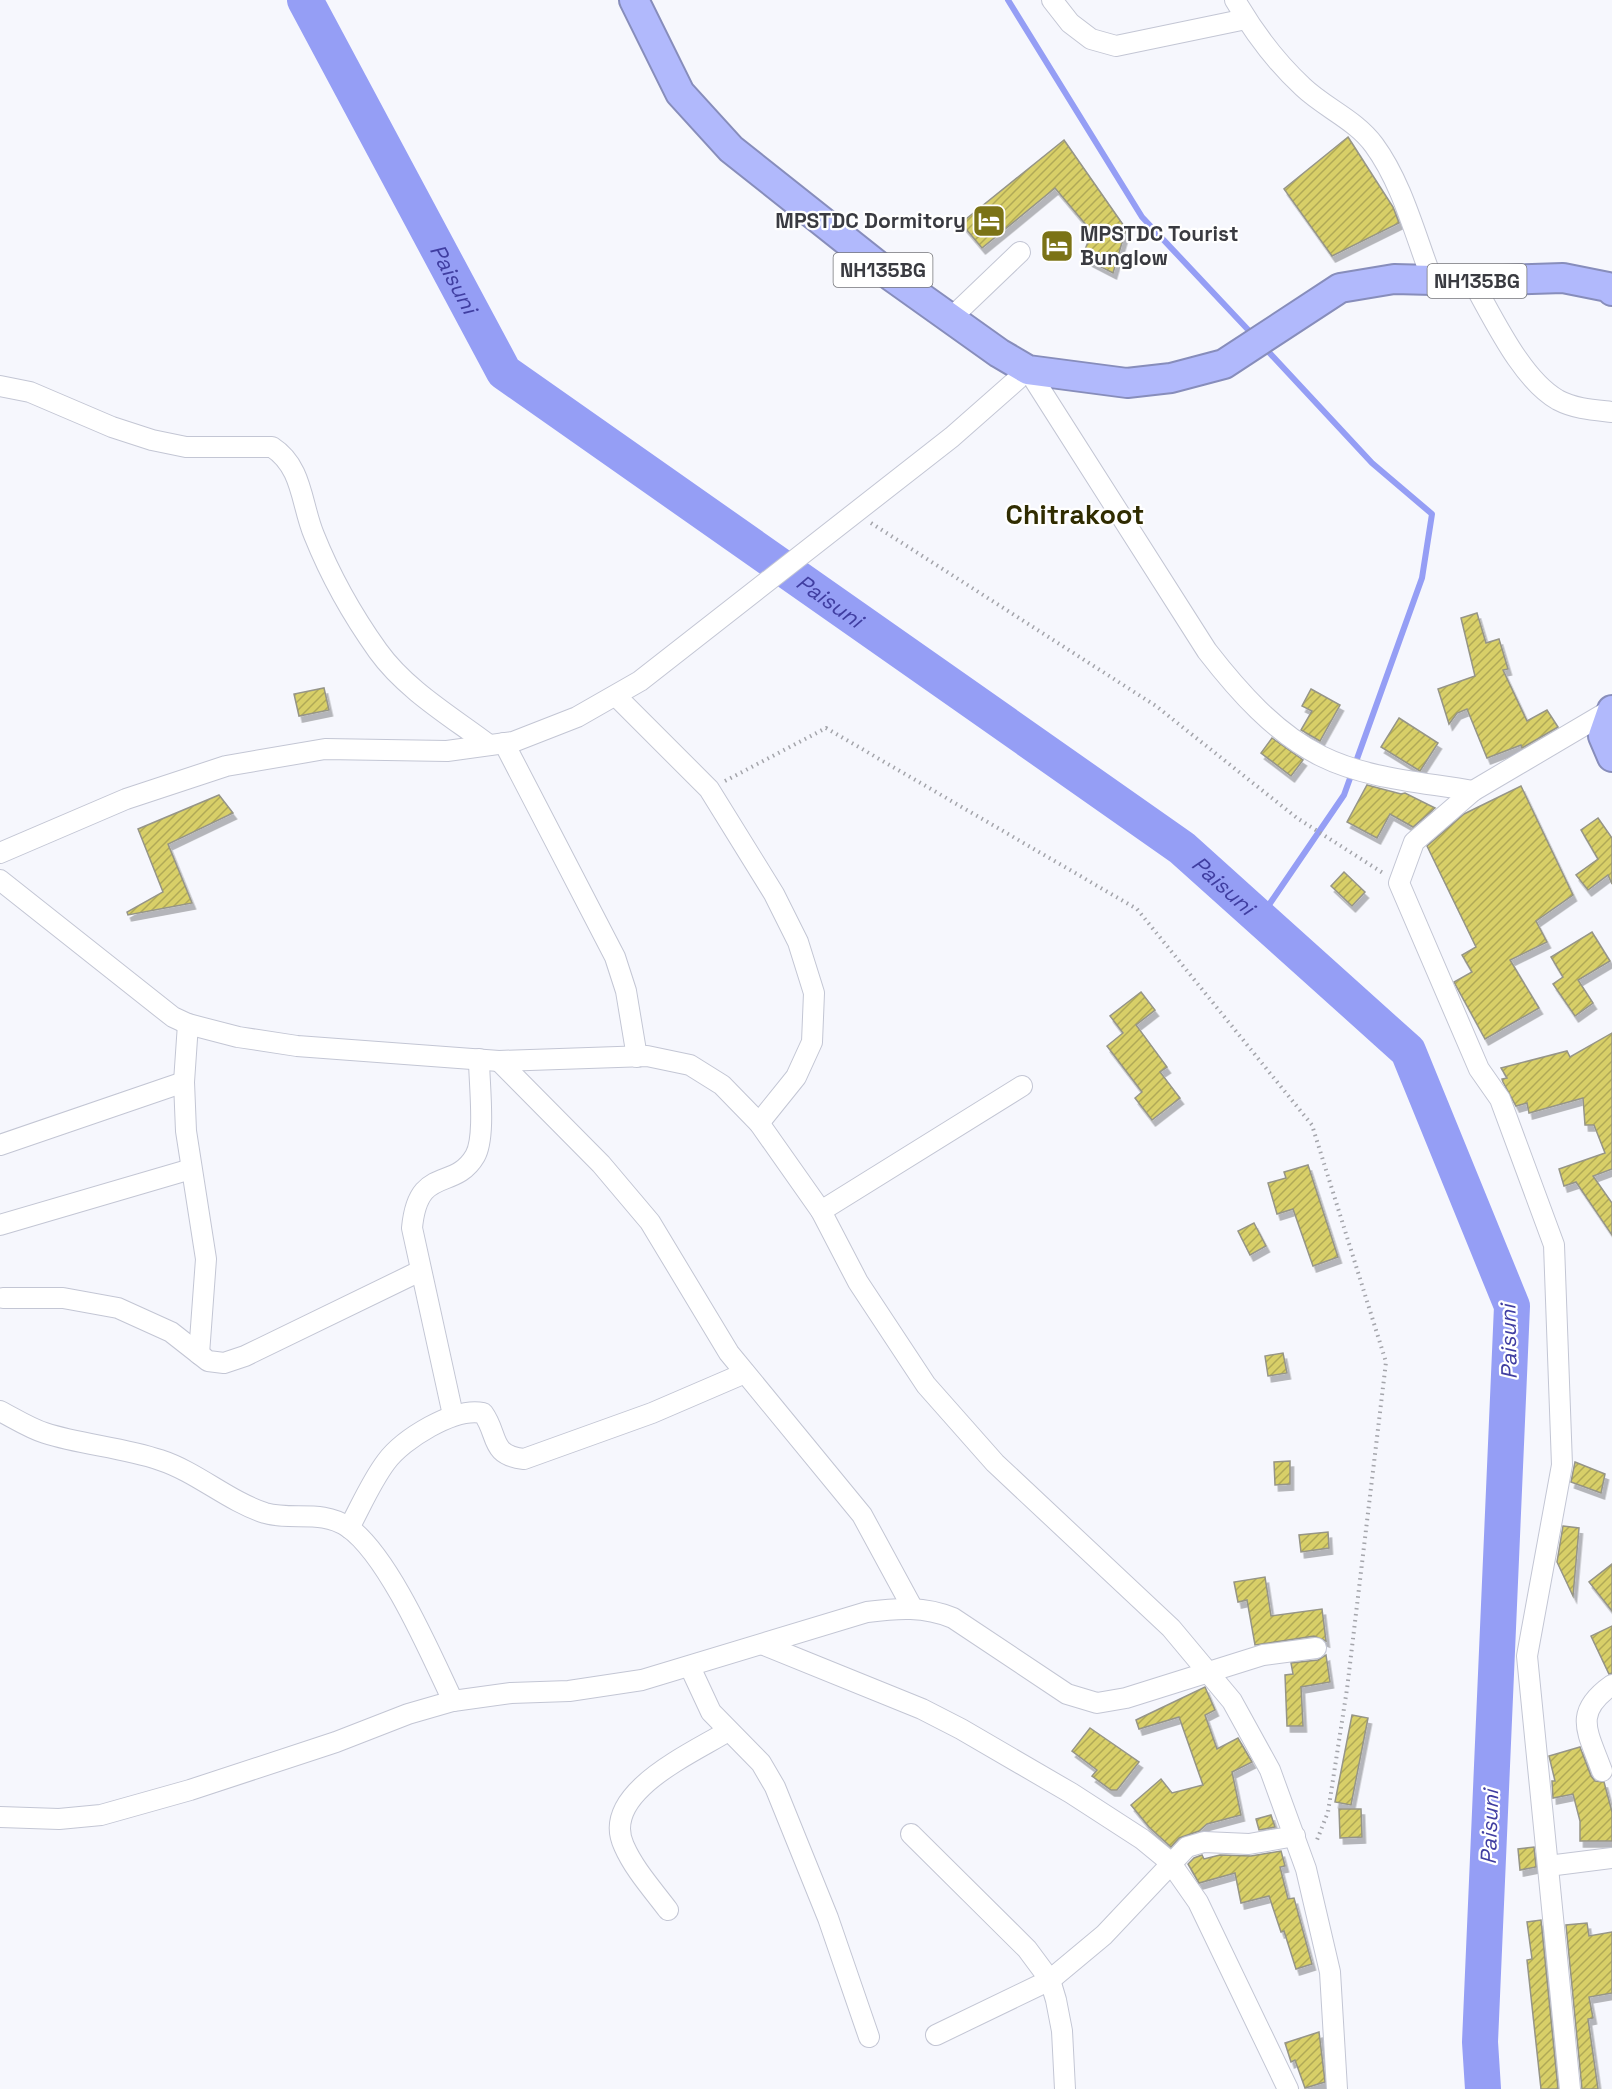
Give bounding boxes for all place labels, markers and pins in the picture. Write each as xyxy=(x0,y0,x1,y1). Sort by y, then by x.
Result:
hotel icon: MPSTDC Dormitory xyxy=(971,203,1007,239)
place label: MPSTDC Dormitory xyxy=(775,207,966,234)
place label: MPSTDC Tourist Bunglow xyxy=(1080,220,1238,271)
hotel icon: MPSTDC Tourist Bunglow xyxy=(1039,228,1075,264)

